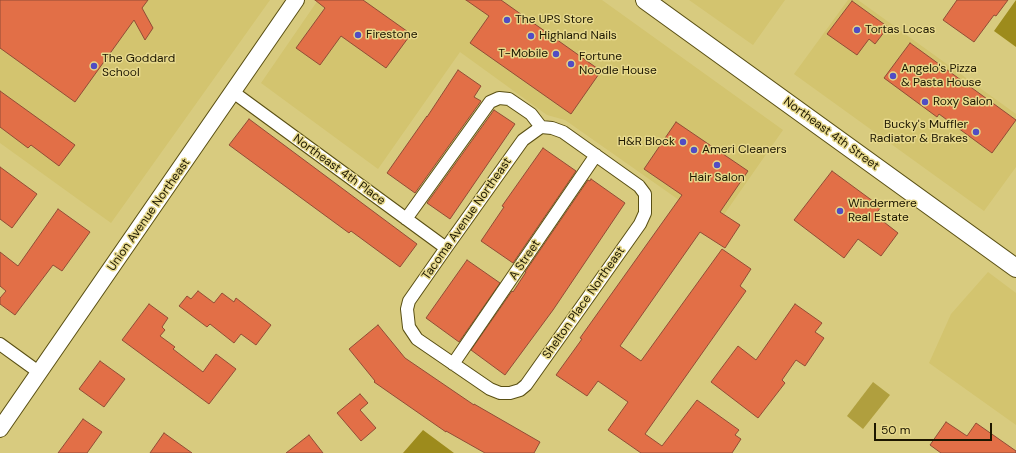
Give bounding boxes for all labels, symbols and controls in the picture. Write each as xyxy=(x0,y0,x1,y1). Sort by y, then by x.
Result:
place label: The UPS Store xyxy=(515,13,593,27)
marker: The UPS Store xyxy=(502,15,512,25)
place label: Tortas Locas xyxy=(865,23,935,37)
marker: Tortas Locas xyxy=(852,25,862,35)
place label: Firestone xyxy=(366,28,417,42)
place label: Highland Nails xyxy=(539,29,617,43)
marker: Firestone xyxy=(353,30,363,40)
marker: Highland Nails xyxy=(526,31,536,41)
place label: T-Mobile xyxy=(498,47,548,61)
marker: T-Mobile xyxy=(551,49,561,59)
place label: Fortune Noodle House xyxy=(579,50,657,78)
place label: The Goddard School xyxy=(102,52,175,80)
marker: Fortune Noodle House xyxy=(566,59,576,69)
marker: The Goddard School xyxy=(89,61,99,71)
place label: Angelo's Pizza & Pasta House xyxy=(901,62,981,90)
marker: Angelo's Pizza & Pasta House xyxy=(888,71,898,81)
street label: Northeast 4th Street xyxy=(780,95,882,173)
place label: Roxy Salon xyxy=(933,95,993,109)
marker: Roxy Salon xyxy=(920,97,930,107)
place label: Bucky's Muffler Radiator & Brakes xyxy=(870,118,968,146)
marker: Bucky's Muffler Radiator & Brakes xyxy=(971,127,981,137)
street label: Northeast 4th Place xyxy=(290,132,388,208)
place label: H&R Block xyxy=(618,135,675,149)
marker: H&R Block xyxy=(678,137,688,147)
place label: Ameri Cleaners xyxy=(702,143,787,157)
marker: Ameri Cleaners xyxy=(689,145,699,155)
street label: Tacoma Avenue Northeast xyxy=(419,155,515,283)
street label: Union Avenue Northeast xyxy=(105,156,193,274)
marker: Hair Salon xyxy=(712,160,722,170)
place label: Hair Salon xyxy=(689,171,745,185)
place label: Windermere Real Estate xyxy=(848,197,917,225)
marker: Windermere Real Estate xyxy=(835,206,845,216)
street label: A Street xyxy=(506,237,544,283)
street label: Shelton Place Northeast xyxy=(540,244,628,362)
scale bar xyxy=(876,415,994,441)
text: 50 m xyxy=(881,422,910,438)

